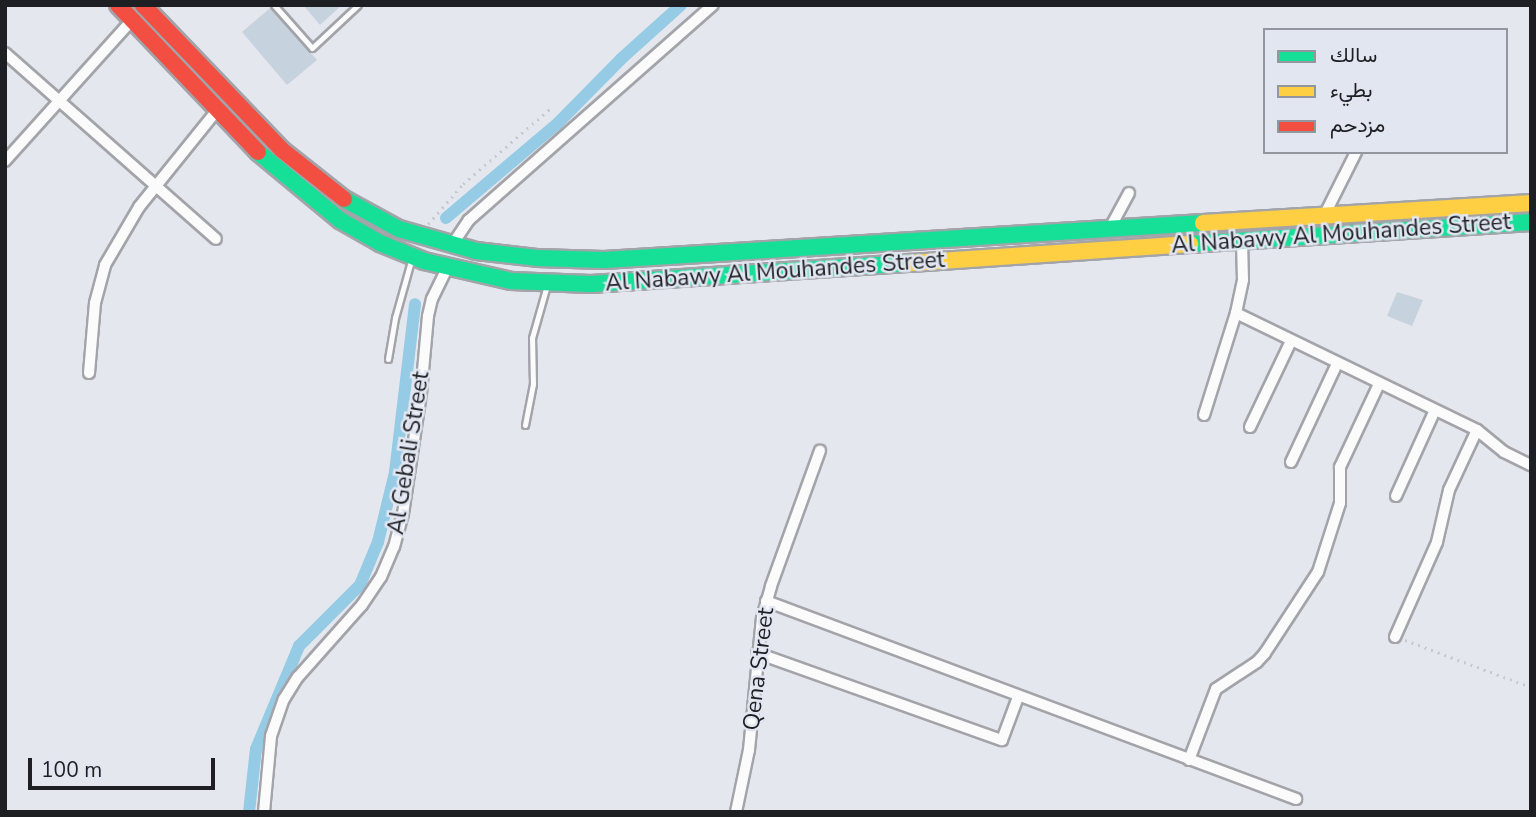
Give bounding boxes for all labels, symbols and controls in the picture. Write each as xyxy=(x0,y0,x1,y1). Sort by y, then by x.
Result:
legend xyxy=(1263,28,1508,154)
text: سالك xyxy=(1330,41,1377,69)
text: بطيء xyxy=(1330,76,1373,104)
text: مزدحم xyxy=(1330,111,1385,139)
street label: Al Nabawy Al Mouhandes Street xyxy=(1170,208,1512,260)
street label: Al Nabawy Al Mouhandes Street xyxy=(604,246,946,298)
street label: Al Gebali Street xyxy=(382,369,436,537)
street label: Qena Street xyxy=(738,606,780,732)
scale bar xyxy=(32,744,219,788)
text: 100 m xyxy=(41,756,102,784)

